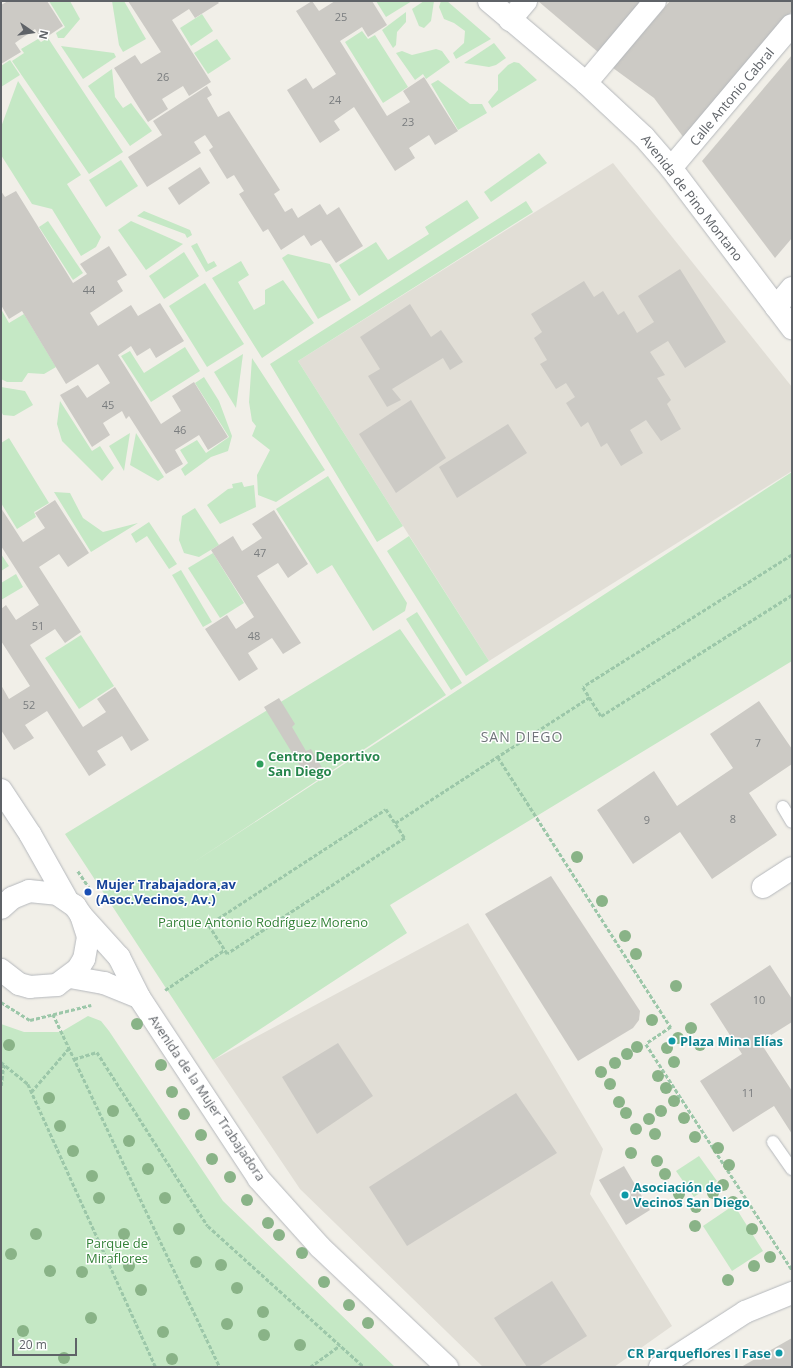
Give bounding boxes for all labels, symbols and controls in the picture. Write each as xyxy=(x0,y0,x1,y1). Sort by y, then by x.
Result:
house number: 25 xyxy=(335,10,347,24)
north arrow xyxy=(12,12,52,52)
text: N xyxy=(36,29,52,41)
street label: Calle Antonio Cabral xyxy=(687,45,777,149)
house number: 26 xyxy=(157,70,169,84)
house number: 24 xyxy=(329,93,341,107)
house number: 23 xyxy=(402,115,414,129)
street label: Avenida de Pino Montano xyxy=(638,132,746,264)
house number: 44 xyxy=(83,283,95,297)
house number: 45 xyxy=(102,398,114,412)
house number: 46 xyxy=(174,423,186,437)
house number: 47 xyxy=(254,546,266,560)
house number: 51 xyxy=(32,619,44,633)
house number: 48 xyxy=(248,629,260,643)
house number: 52 xyxy=(23,698,35,712)
district label: SAN DIEGO xyxy=(481,729,563,745)
house number: 7 xyxy=(755,736,761,750)
place label: Centro Deportivo San Diego xyxy=(268,749,380,780)
marker: Centro Deportivo San Diego xyxy=(255,759,265,769)
house number: 8 xyxy=(730,812,736,826)
house number: 9 xyxy=(644,813,650,827)
place label: Mujer Trabajadora,av (Asoc.Vecinos, Av.) xyxy=(96,877,236,908)
marker: Mujer Trabajadora,av (Asoc.Vecinos, Av.) xyxy=(83,887,93,897)
park label: Parque Antonio Rodríguez Moreno xyxy=(158,914,368,930)
house number: 10 xyxy=(753,993,765,1007)
street label: Avenida de la Mujer Trabajadora xyxy=(145,1012,269,1184)
place label: Plaza Mina Elías xyxy=(680,1033,783,1049)
marker: Plaza Mina Elías xyxy=(667,1036,677,1046)
house number: 11 xyxy=(742,1086,754,1100)
place label: Asociación de Vecinos San Diego xyxy=(633,1180,750,1211)
marker: Asociación de Vecinos San Diego xyxy=(620,1190,630,1200)
park label: Parque de Miraflores xyxy=(86,1236,148,1267)
scale bar xyxy=(14,1330,79,1356)
text: 20 m xyxy=(19,1336,47,1353)
place label: CR Parqueflores I Fase xyxy=(627,1345,771,1361)
marker: CR Parqueflores I Fase xyxy=(774,1348,784,1358)

